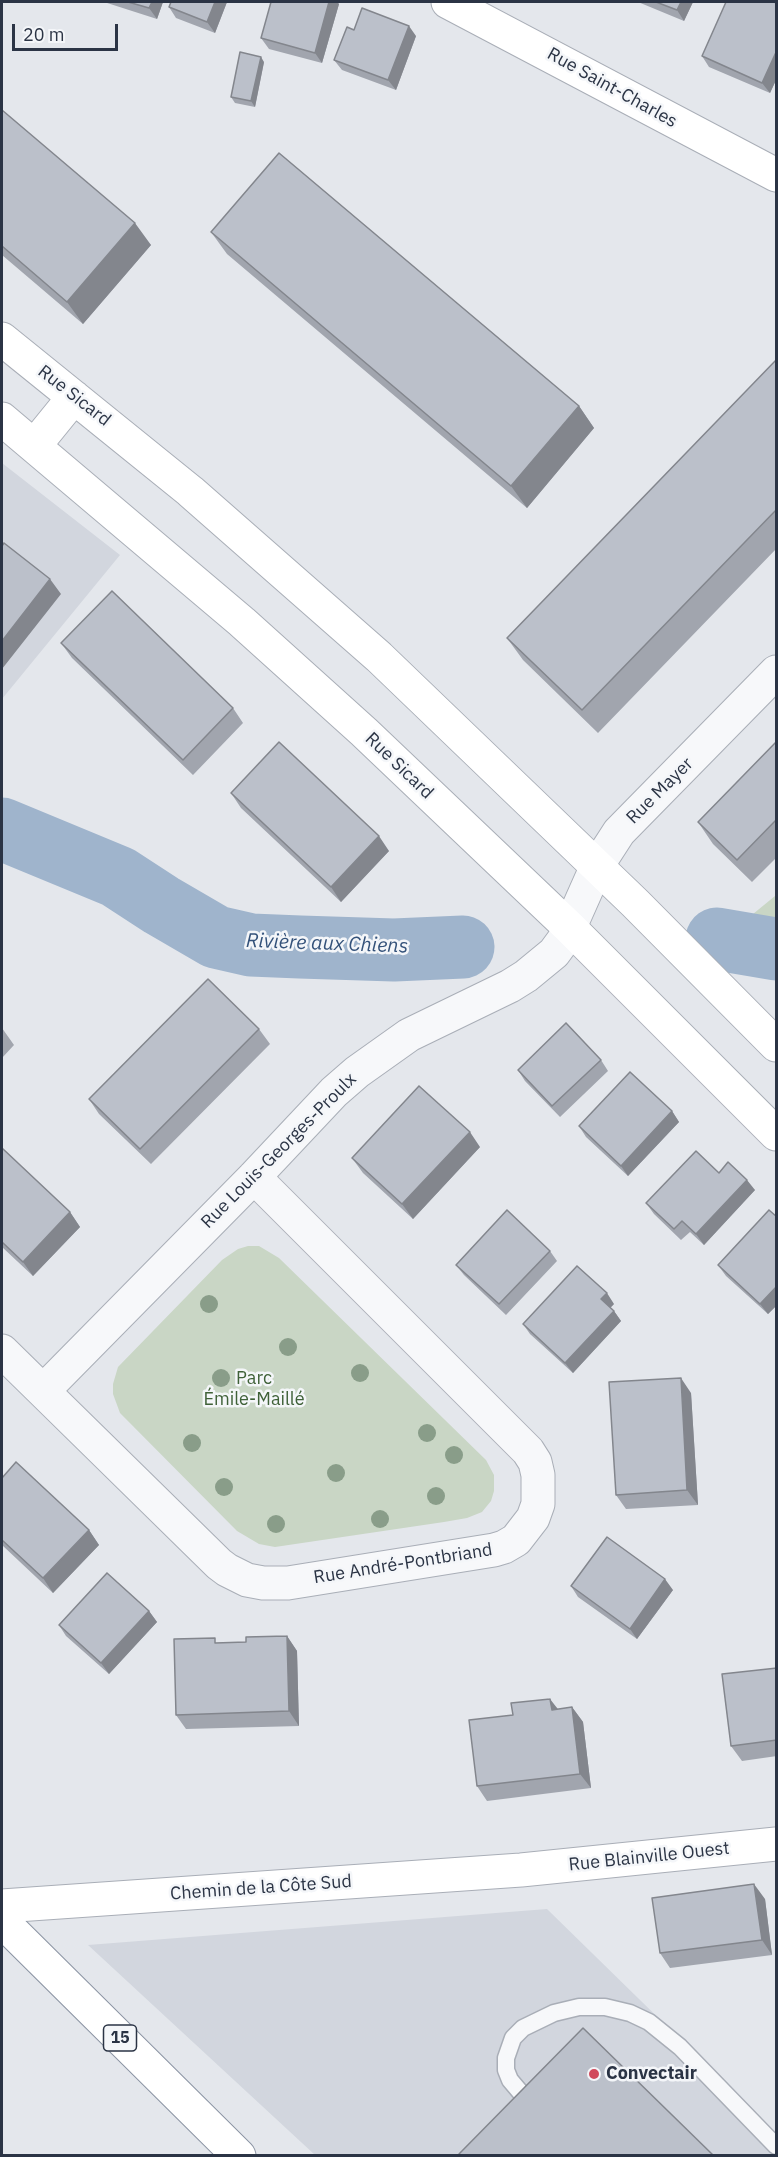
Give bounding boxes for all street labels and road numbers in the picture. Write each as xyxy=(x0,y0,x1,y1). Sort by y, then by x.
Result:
street label: Rue Saint-Charles xyxy=(543,43,681,133)
street label: Rue Sicard xyxy=(33,361,115,431)
street label: Rue Sicard xyxy=(360,728,438,804)
street label: Rue Mayer xyxy=(622,753,698,829)
street label: Rue Louis-Georges-Proulx xyxy=(197,1069,361,1233)
street label: Rue André-Pontbriand xyxy=(312,1539,494,1589)
street label: Rue Blainville Ouest xyxy=(567,1838,731,1876)
street label: Chemin de la Côte Sud xyxy=(169,1871,353,1905)
road number: 15 xyxy=(104,2025,136,2051)

